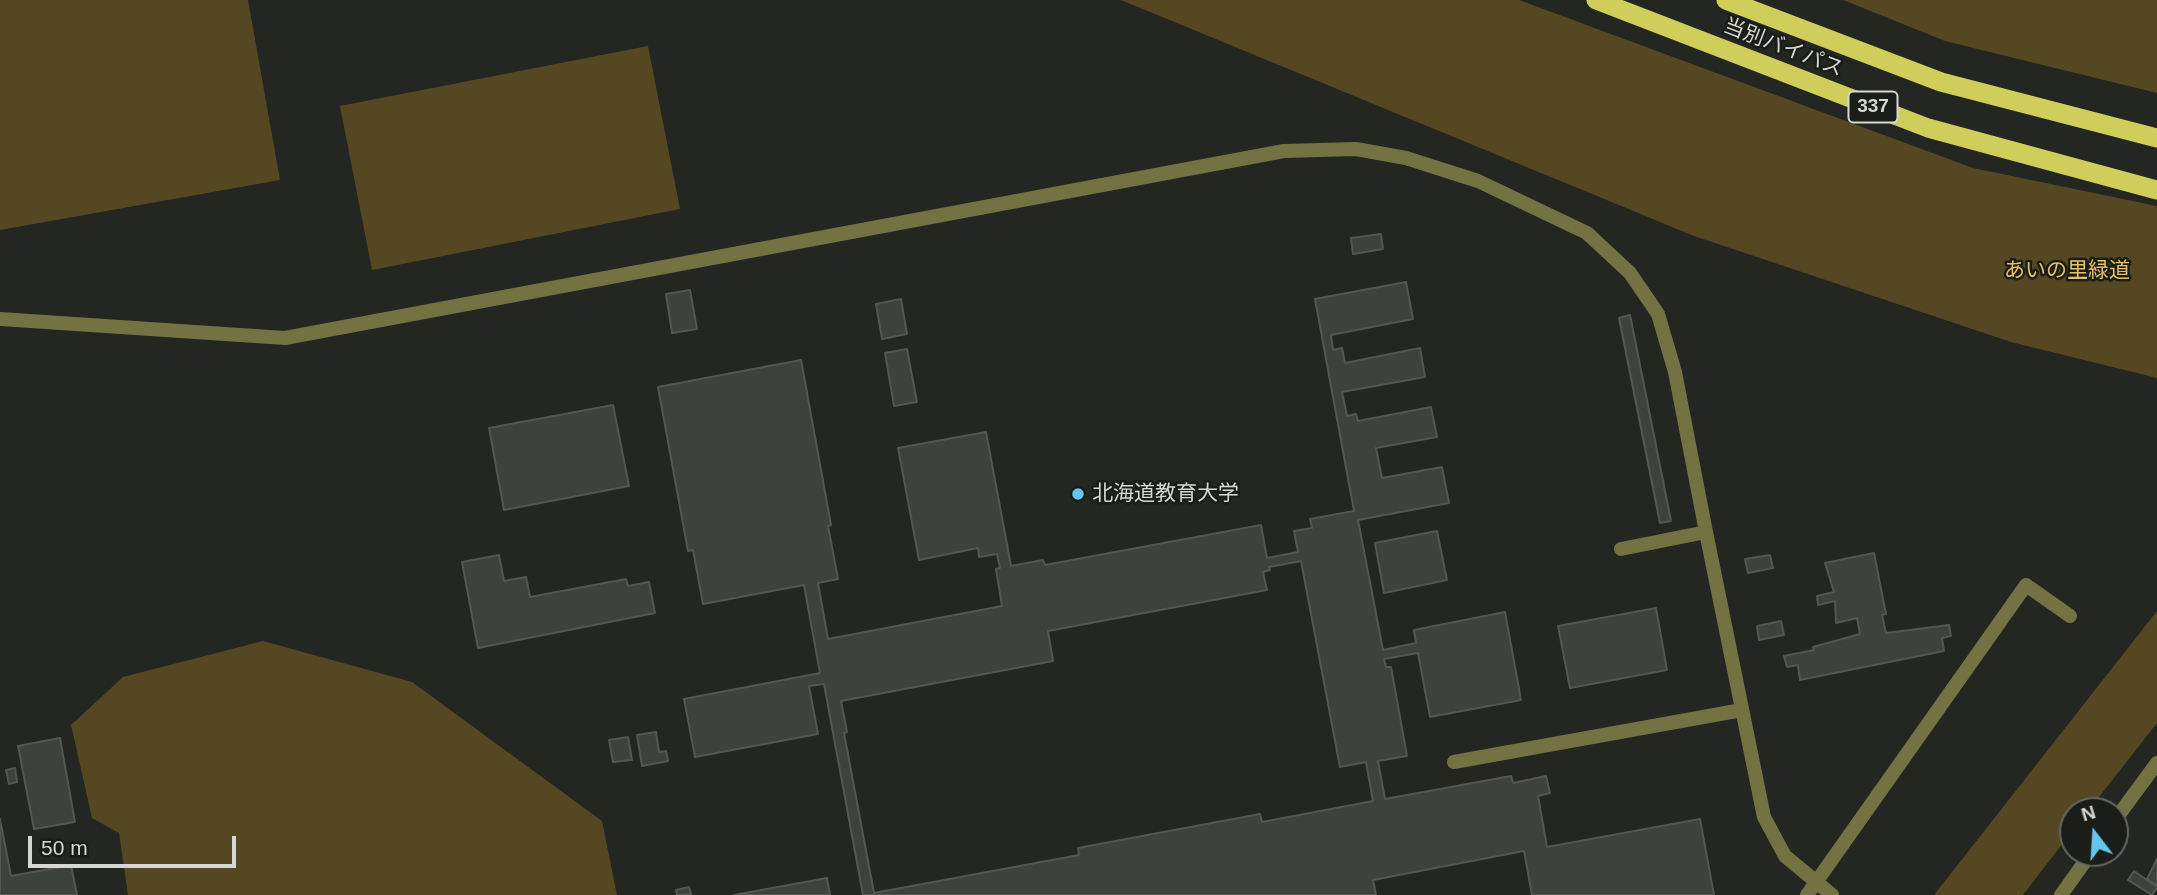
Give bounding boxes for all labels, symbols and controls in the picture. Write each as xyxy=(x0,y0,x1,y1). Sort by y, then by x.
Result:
street label: 当別バイパス xyxy=(1720,14,1846,82)
road number: 337 xyxy=(1848,92,1898,122)
park label: あいの里緑道 xyxy=(2004,258,2130,284)
place label: 北海道教育大学 xyxy=(1092,481,1239,507)
marker: 北海道教育大学 xyxy=(1070,486,1086,502)
north arrow xyxy=(2059,797,2129,867)
text: N xyxy=(2079,801,2098,825)
scale bar xyxy=(32,822,240,866)
text: 50 m xyxy=(41,836,88,859)

